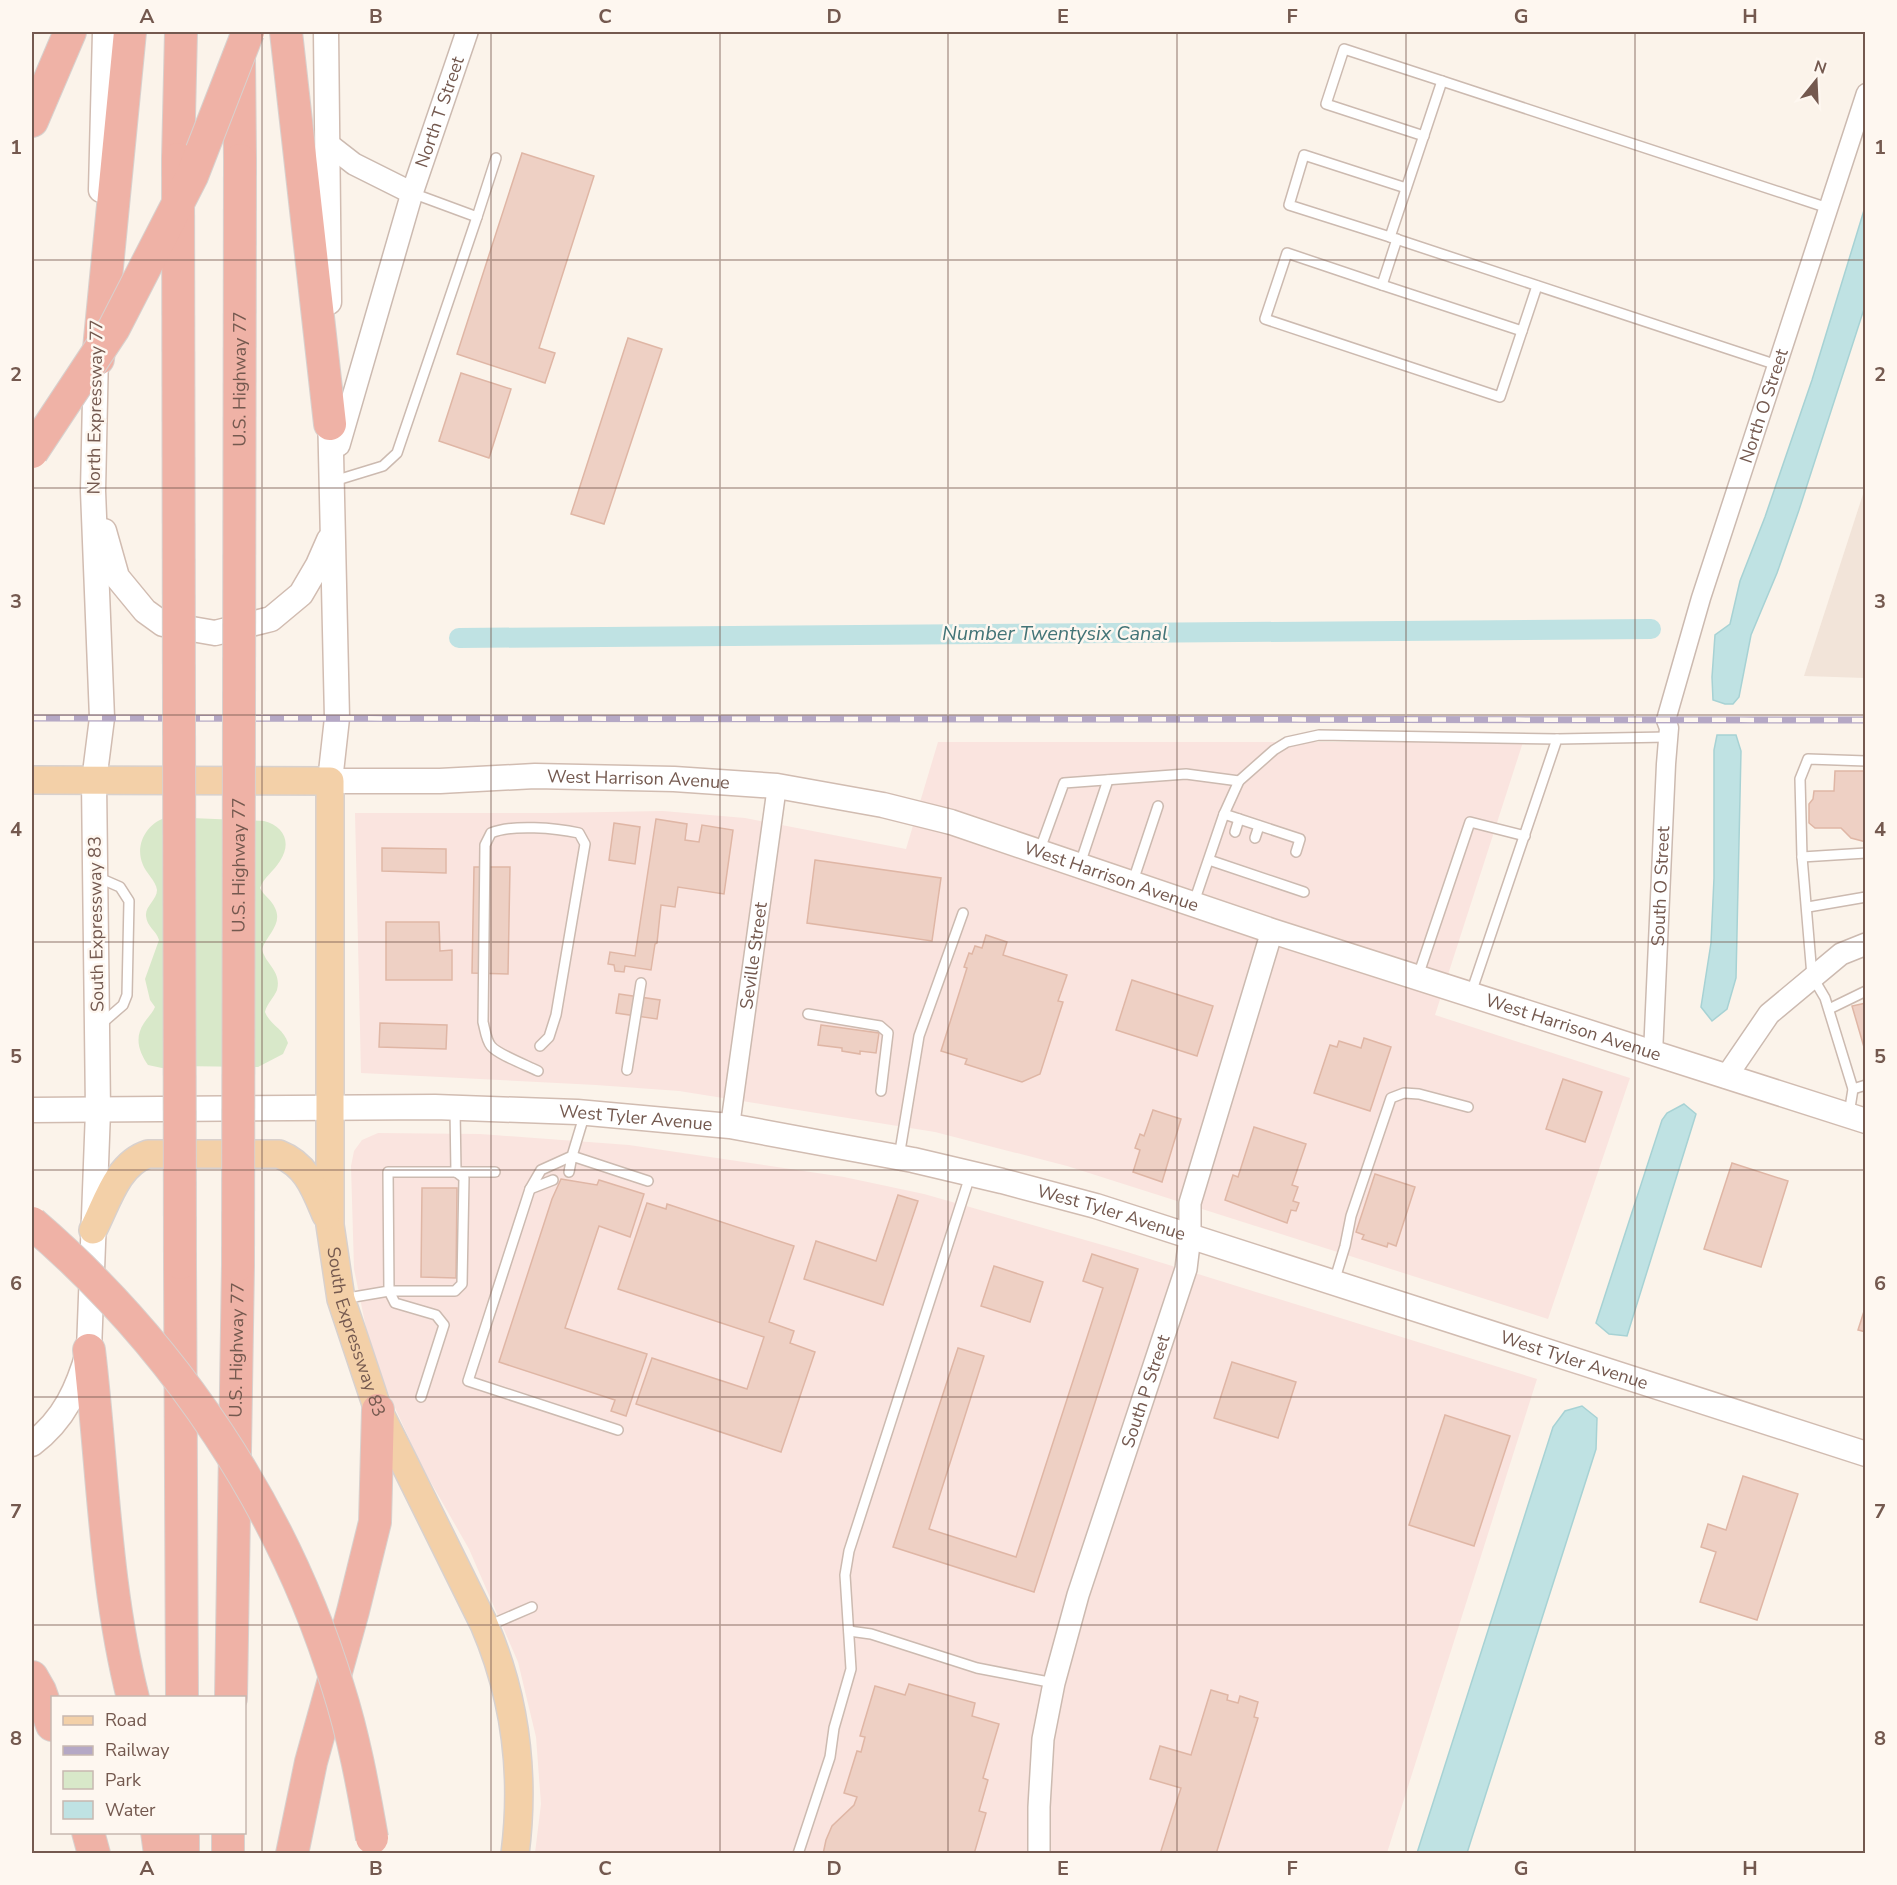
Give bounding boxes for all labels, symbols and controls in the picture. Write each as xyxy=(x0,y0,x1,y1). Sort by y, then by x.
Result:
text: A xyxy=(140,3,155,30)
text: B xyxy=(369,3,383,30)
text: C xyxy=(598,3,612,30)
text: D xyxy=(826,3,842,30)
text: E xyxy=(1057,3,1069,30)
text: F xyxy=(1286,3,1298,30)
text: G xyxy=(1514,3,1528,30)
text: H xyxy=(1742,3,1758,30)
north arrow xyxy=(1786,51,1846,111)
street label: North T Street xyxy=(410,52,470,171)
text: N xyxy=(1811,55,1829,80)
text: 1 xyxy=(10,134,22,161)
text: 1 xyxy=(1874,134,1886,161)
street label: U.S. Highway 77 xyxy=(227,311,252,447)
street label: North Expressway 77 xyxy=(81,319,109,495)
street label: North O Street xyxy=(1734,345,1794,466)
text: 2 xyxy=(10,361,22,388)
text: 2 xyxy=(1874,361,1886,388)
text: 3 xyxy=(10,588,22,615)
text: 3 xyxy=(1874,588,1886,615)
water label: Number Twentysix Canal xyxy=(942,620,1168,647)
street label: West Harrison Avenue xyxy=(547,764,731,795)
street label: U.S. Highway 77 xyxy=(227,797,251,933)
text: 4 xyxy=(10,816,22,843)
text: 4 xyxy=(1874,816,1886,843)
street label: South O Street xyxy=(1646,825,1675,947)
street label: South Expressway 83 xyxy=(82,836,110,1012)
street label: West Harrison Avenue xyxy=(1021,836,1202,917)
street label: Seville Street xyxy=(734,900,773,1011)
street label: West Harrison Avenue xyxy=(1482,988,1664,1067)
text: 5 xyxy=(10,1043,22,1070)
text: 5 xyxy=(1874,1043,1886,1070)
street label: West Tyler Avenue xyxy=(558,1099,713,1136)
street label: West Tyler Avenue xyxy=(1034,1179,1189,1246)
street label: South Expressway 83 xyxy=(321,1245,391,1421)
text: 6 xyxy=(10,1270,22,1297)
text: 6 xyxy=(1874,1270,1886,1297)
street label: U.S. Highway 77 xyxy=(224,1282,250,1418)
street label: West Tyler Avenue xyxy=(1497,1325,1651,1395)
street label: South P Street xyxy=(1116,1331,1176,1451)
text: 7 xyxy=(10,1498,22,1525)
text: 7 xyxy=(1874,1498,1886,1525)
legend xyxy=(51,1696,246,1834)
text: Road xyxy=(105,1708,147,1732)
text: 8 xyxy=(10,1725,22,1752)
text: 8 xyxy=(1874,1725,1886,1752)
text: Railway xyxy=(105,1738,170,1762)
text: Park xyxy=(105,1768,142,1792)
text: Water xyxy=(105,1798,156,1822)
text: A xyxy=(140,1855,155,1882)
text: B xyxy=(369,1855,383,1882)
text: C xyxy=(598,1855,612,1882)
text: D xyxy=(826,1855,842,1882)
text: E xyxy=(1057,1855,1069,1882)
text: F xyxy=(1286,1855,1298,1882)
text: G xyxy=(1514,1855,1528,1882)
text: H xyxy=(1742,1855,1758,1882)

